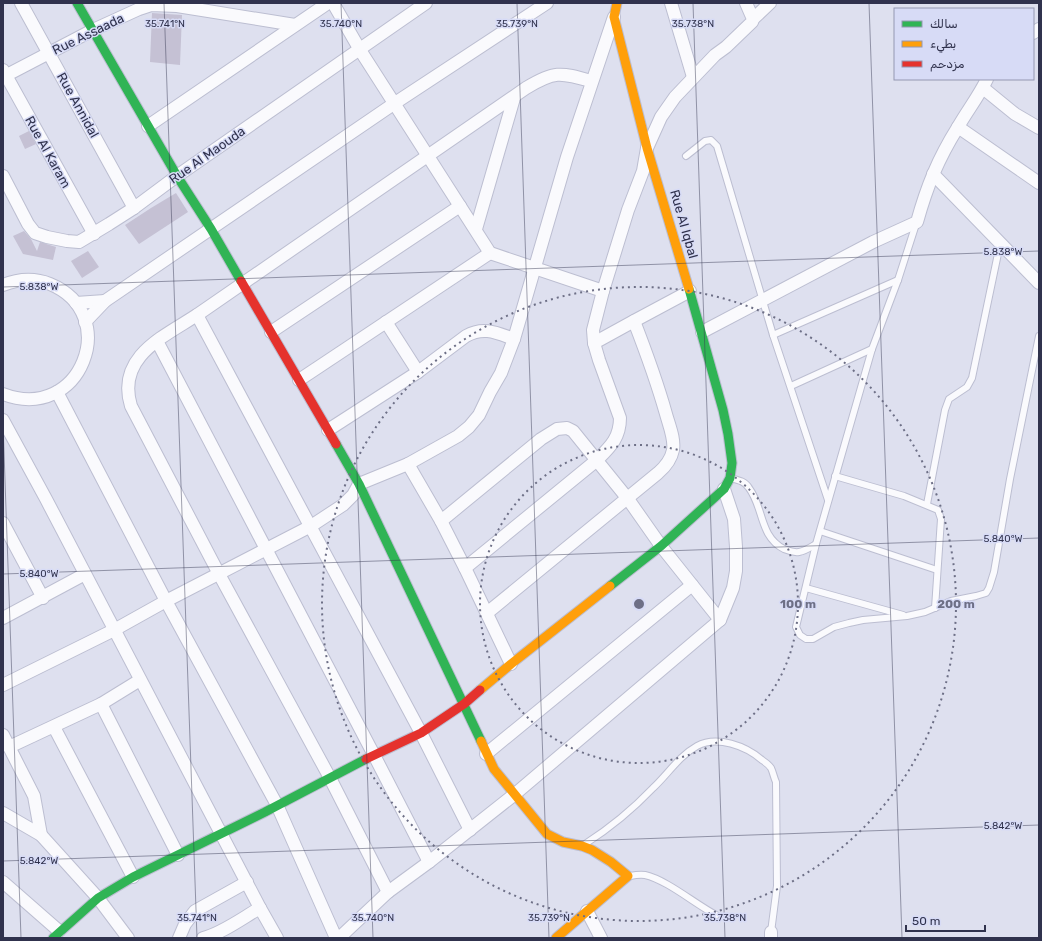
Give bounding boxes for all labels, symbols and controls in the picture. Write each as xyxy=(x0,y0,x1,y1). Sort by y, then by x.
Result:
legend xyxy=(894,8,1034,80)
street label: Rue Assaada xyxy=(50,10,126,58)
text: سالك xyxy=(930,17,958,31)
text: 35.741°N xyxy=(145,18,185,30)
text: 35.740°N xyxy=(320,18,362,30)
text: 35.739°N xyxy=(496,18,538,30)
text: 35.738°N xyxy=(672,18,714,30)
text: بطيء xyxy=(930,37,956,53)
text: مزدحم xyxy=(930,57,965,72)
street label: Rue Annidal xyxy=(54,70,102,140)
street label: Rue Al Karam xyxy=(22,113,74,191)
street label: Rue Al Maouda xyxy=(166,123,248,187)
street label: Rue Al Iqbal xyxy=(667,188,701,260)
text: 5.838°W xyxy=(984,246,1022,258)
text: 5.838°W xyxy=(20,281,58,293)
text: 5.840°W xyxy=(983,533,1023,545)
text: 5.840°W xyxy=(19,568,59,580)
centre of rings xyxy=(632,597,646,611)
text: 100 m xyxy=(780,597,816,611)
text: 200 m xyxy=(937,597,975,611)
text: 5.842°W xyxy=(984,820,1022,832)
text: 5.842°W xyxy=(20,855,58,867)
scale bar xyxy=(906,907,985,933)
text: 35.741°N xyxy=(177,912,217,924)
text: 35.740°N xyxy=(352,912,394,924)
text: 35.739°N xyxy=(528,912,570,924)
text: 35.738°N xyxy=(704,912,746,924)
text: 50 m xyxy=(912,914,940,928)

